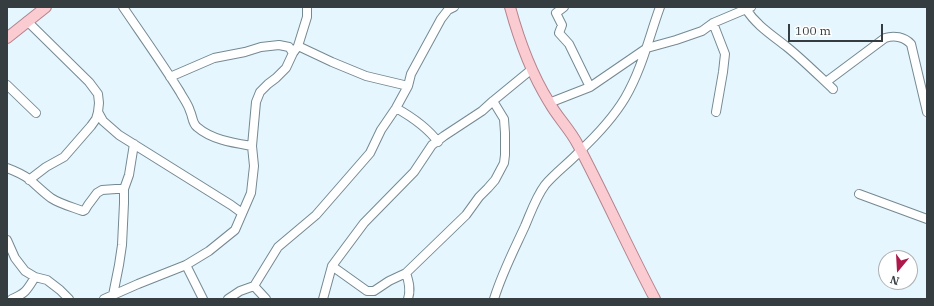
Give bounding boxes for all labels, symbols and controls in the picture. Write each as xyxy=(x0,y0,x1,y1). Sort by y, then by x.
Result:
scale bar xyxy=(790,16,885,42)
text: 100 m xyxy=(795,23,831,38)
north arrow xyxy=(878,250,918,290)
text: N xyxy=(888,272,901,288)

